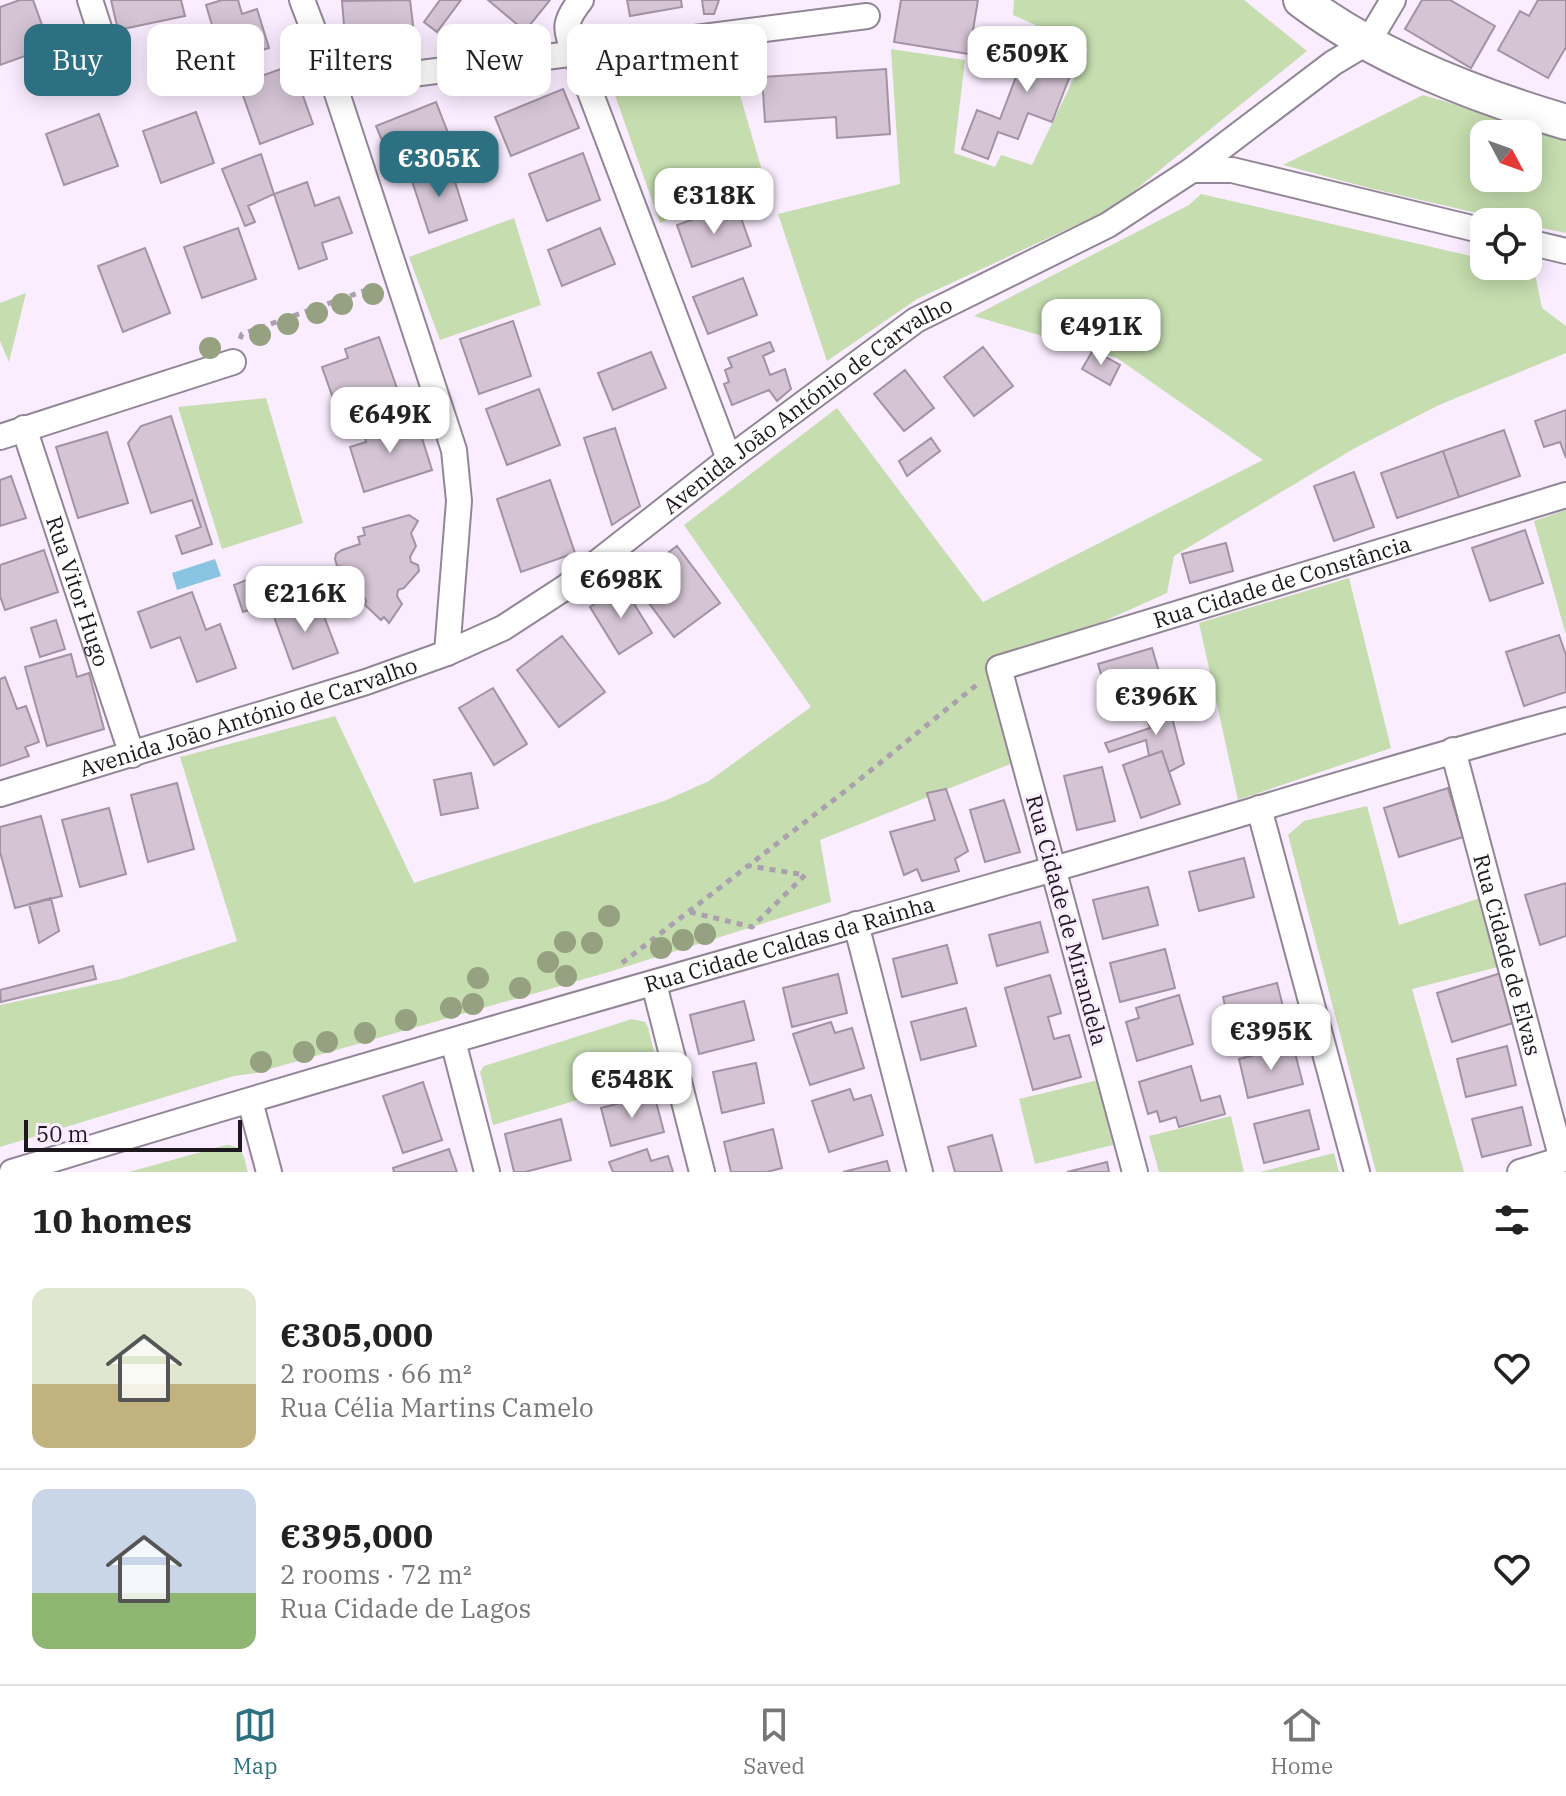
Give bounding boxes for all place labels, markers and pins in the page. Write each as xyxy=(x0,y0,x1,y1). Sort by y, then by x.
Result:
pin: €509K xyxy=(971,26,1083,94)
pin: €305K xyxy=(383,131,495,199)
pin: €318K xyxy=(658,168,770,236)
pin: €491K xyxy=(1045,299,1157,367)
pin: €649K xyxy=(334,387,446,455)
pin: €698K xyxy=(565,552,677,620)
pin: €216K xyxy=(249,566,361,634)
pin: €396K xyxy=(1100,669,1212,737)
pin: €395K xyxy=(1215,1004,1327,1072)
pin: €548K xyxy=(576,1052,688,1120)

